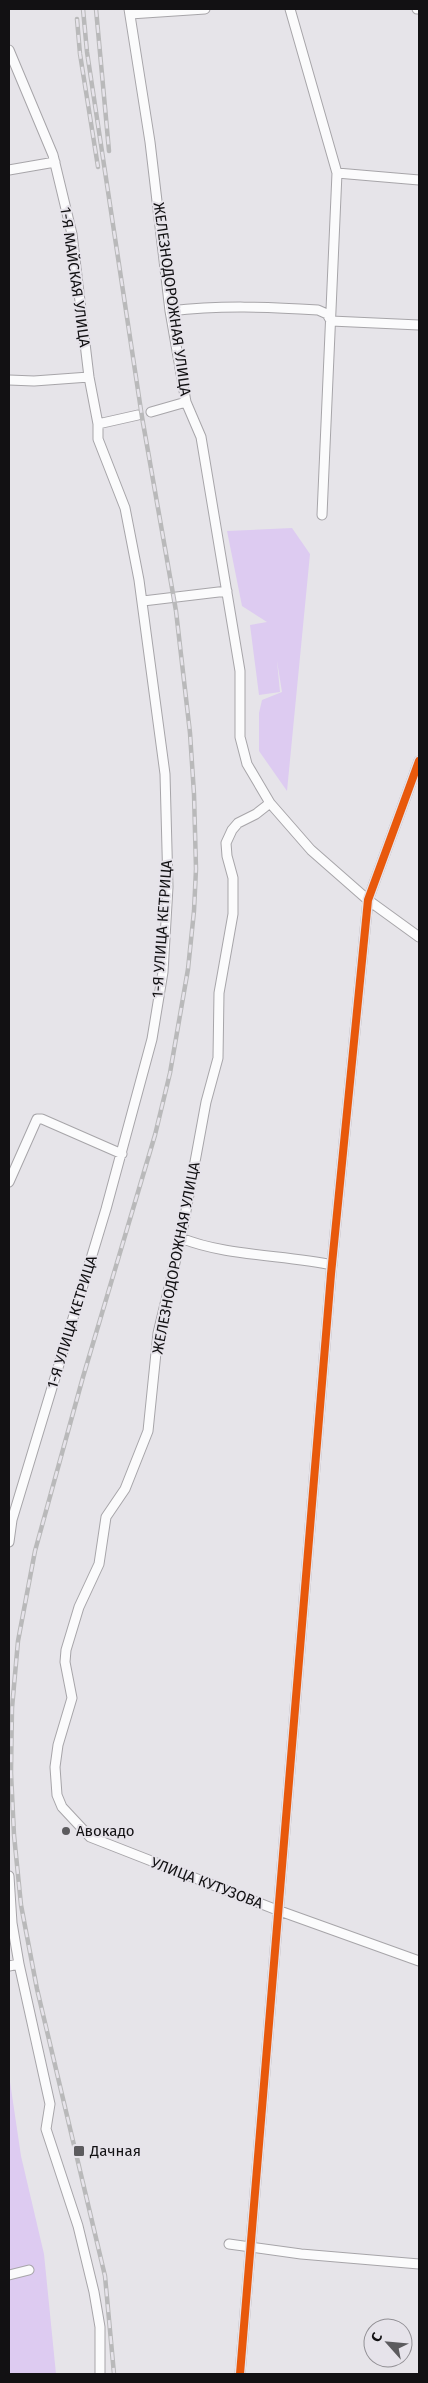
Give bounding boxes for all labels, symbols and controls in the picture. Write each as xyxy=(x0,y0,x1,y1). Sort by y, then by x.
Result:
street label: ЖЕЛЕЗНОДОРОЖНАЯ УЛИЦА xyxy=(149,201,195,397)
street label: 1-Я МАЙСКАЯ УЛИЦА xyxy=(56,206,94,349)
street label: 1-Я УЛИЦА КЕТРИЦА xyxy=(148,859,176,998)
street label: ЖЕЛЕЗНОДОРОЖНАЯ УЛИЦА xyxy=(149,1160,204,1356)
street label: 1-Я УЛИЦА КЕТРИЦА xyxy=(43,1253,101,1391)
place label: Авокадо xyxy=(76,1822,135,1840)
marker: Авокадо xyxy=(60,1825,72,1837)
street label: УЛИЦА КУТУЗОВА xyxy=(148,1853,266,1913)
place label: Дачная xyxy=(89,2142,141,2160)
marker: Дачная xyxy=(72,2144,86,2158)
north arrow xyxy=(363,2318,413,2368)
text: С xyxy=(367,2330,386,2345)

